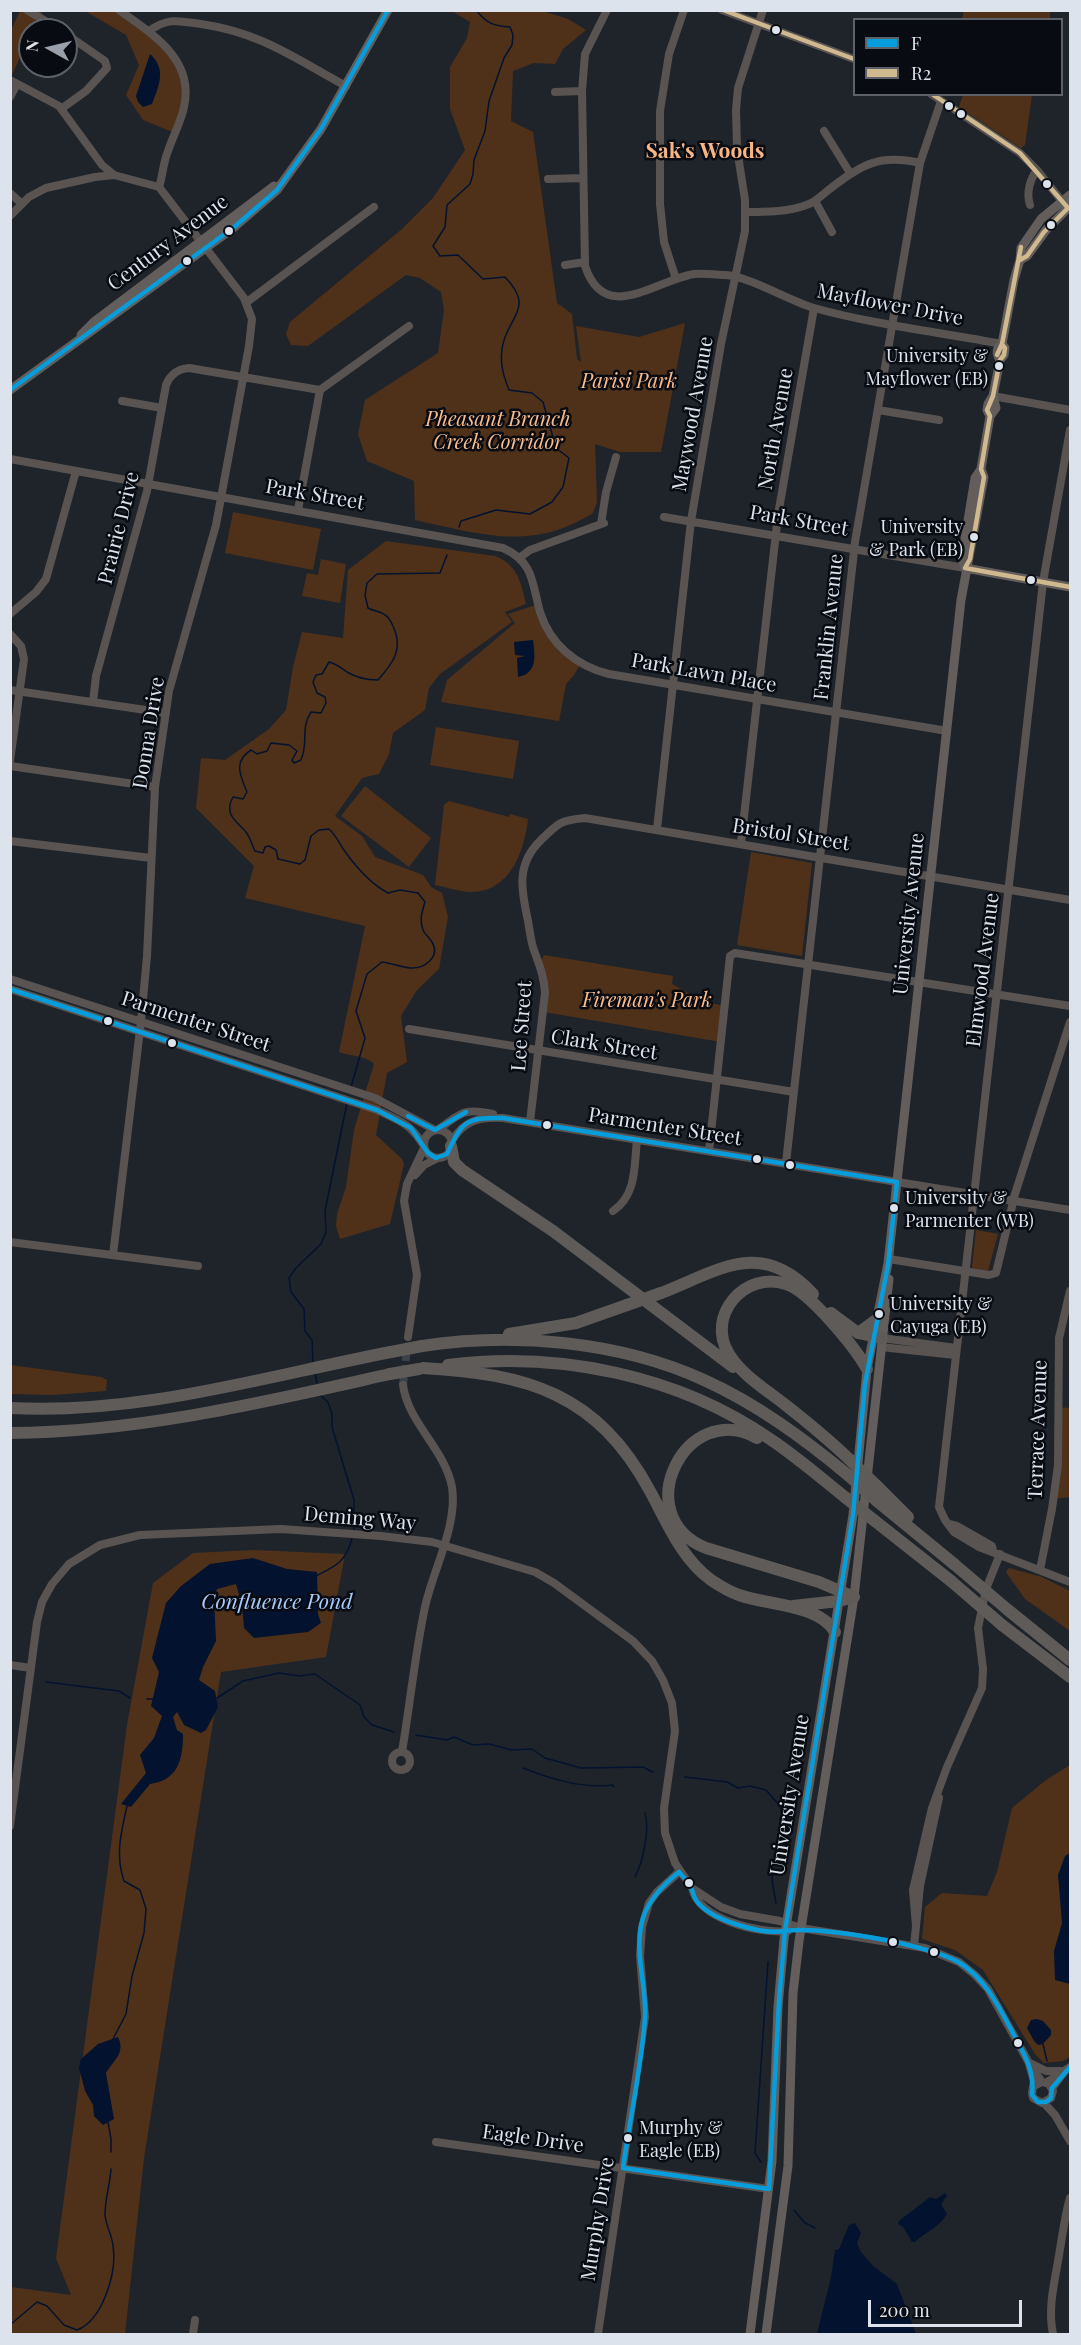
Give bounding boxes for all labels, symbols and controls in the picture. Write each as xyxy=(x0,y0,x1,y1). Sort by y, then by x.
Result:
north arrow xyxy=(18,18,78,78)
legend xyxy=(853,18,1063,96)
unlabelled marker xyxy=(770,24,782,36)
text: F xyxy=(911,31,921,55)
text: N xyxy=(20,39,43,53)
text: R2 xyxy=(911,61,931,85)
unlabelled marker xyxy=(943,100,955,112)
unlabelled marker xyxy=(955,108,967,120)
district label: Sak's Woods xyxy=(645,138,765,164)
unlabelled marker xyxy=(1041,178,1053,190)
street label: Century Avenue xyxy=(103,190,233,296)
unlabelled marker xyxy=(1045,219,1057,231)
unlabelled marker xyxy=(223,225,235,237)
unlabelled marker xyxy=(181,255,193,267)
street label: Mayflower Drive xyxy=(815,279,965,331)
street label: Maywood Avenue xyxy=(668,335,718,493)
place label: University & Mayflower (EB) xyxy=(866,345,988,388)
marker: University & Mayflower (EB) xyxy=(993,360,1005,372)
street label: North Avenue xyxy=(753,366,799,492)
park label: Parisi Park xyxy=(581,370,677,394)
park label: Pheasant Branch Creek Corridor xyxy=(425,408,571,455)
street label: Prairie Drive xyxy=(93,469,145,587)
street label: Park Street xyxy=(264,475,366,515)
street label: Park Street xyxy=(748,501,850,541)
place label: University & Park (EB) xyxy=(869,516,963,558)
marker: University & Park (EB) xyxy=(968,531,980,543)
street label: Franklin Avenue xyxy=(809,553,849,701)
unlabelled marker xyxy=(1025,574,1037,586)
street label: Park Lawn Place xyxy=(630,648,778,698)
street label: Donna Drive xyxy=(128,675,170,791)
street label: Bristol Street xyxy=(731,814,851,856)
street label: University Avenue xyxy=(889,832,929,996)
street label: Elmwood Avenue xyxy=(962,892,1004,1048)
street label: Lee Street xyxy=(507,980,537,1072)
street label: Parmenter Street xyxy=(119,987,273,1057)
park label: Fireman's Park xyxy=(582,989,712,1013)
unlabelled marker xyxy=(102,1015,114,1027)
street label: Clark Street xyxy=(549,1025,659,1065)
unlabelled marker xyxy=(166,1037,178,1049)
street label: Parmenter Street xyxy=(587,1103,743,1151)
unlabelled marker xyxy=(541,1119,553,1131)
unlabelled marker xyxy=(751,1153,763,1165)
unlabelled marker xyxy=(784,1159,796,1171)
place label: University & Parmenter (WB) xyxy=(905,1187,1034,1230)
marker: University & Parmenter (WB) xyxy=(888,1202,900,1214)
place label: University & Cayuga (EB) xyxy=(890,1293,992,1336)
marker: University & Cayuga (EB) xyxy=(873,1308,885,1320)
street label: Terrace Avenue xyxy=(1024,1359,1052,1501)
street label: Deming Way xyxy=(303,1502,417,1536)
water label: Confluence Pond xyxy=(201,1589,353,1615)
street label: University Avenue xyxy=(765,1713,815,1877)
unlabelled marker xyxy=(683,1877,695,1889)
unlabelled marker xyxy=(887,1936,899,1948)
unlabelled marker xyxy=(928,1946,940,1958)
unlabelled marker xyxy=(1012,2037,1024,2049)
place label: Murphy & Eagle (EB) xyxy=(639,2117,722,2160)
street label: Eagle Drive xyxy=(481,2120,585,2158)
marker: Murphy & Eagle (EB) xyxy=(622,2132,634,2144)
street label: Murphy Drive xyxy=(576,2155,620,2283)
scale bar xyxy=(871,2288,1026,2326)
text: 200 m xyxy=(879,2298,930,2322)

